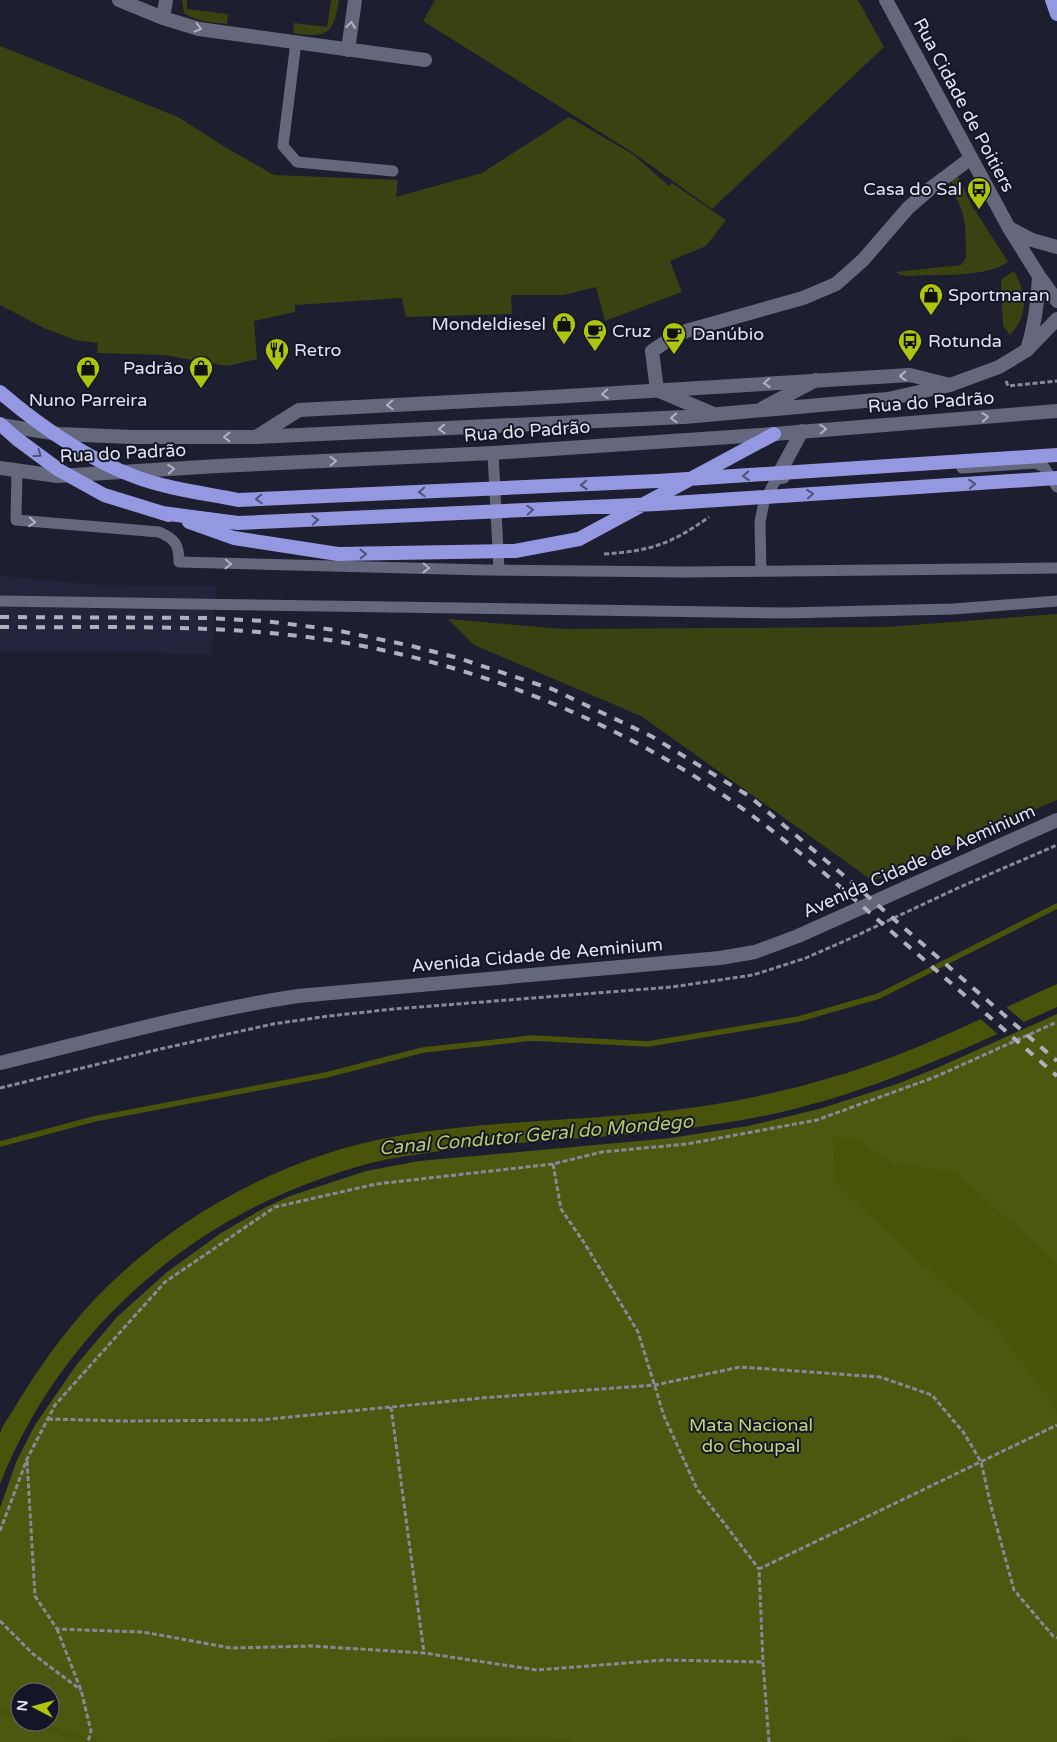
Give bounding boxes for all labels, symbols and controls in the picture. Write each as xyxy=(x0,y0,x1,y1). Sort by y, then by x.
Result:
street label: Rua Cidade de Poitiers xyxy=(909,14,1019,196)
one-way arrow xyxy=(346,21,356,29)
one-way arrow xyxy=(193,22,202,33)
bus stop icon: Casa do Sal xyxy=(966,176,992,210)
place label: Casa do Sal xyxy=(863,178,962,200)
shop icon: Sportmaran xyxy=(918,282,944,316)
place label: Sportmaran xyxy=(948,284,1050,306)
shop icon: Mondeldiesel xyxy=(551,311,577,345)
place label: Mondeldiesel xyxy=(432,313,546,335)
cafe icon: Cruz xyxy=(582,318,608,352)
place label: Cruz xyxy=(612,320,651,342)
cafe icon: Danúbio xyxy=(661,321,687,355)
place label: Danúbio xyxy=(692,323,764,345)
bus stop icon: Rotunda xyxy=(897,328,923,362)
place label: Rotunda xyxy=(928,330,1002,352)
restaurant icon: Retro xyxy=(264,337,290,371)
place label: Retro xyxy=(294,339,342,361)
shop icon: Nuno Parreira xyxy=(75,355,101,389)
shop icon: Padrão xyxy=(188,355,214,389)
place label: Padrão xyxy=(123,357,184,379)
one-way arrow xyxy=(898,370,906,381)
one-way arrow xyxy=(763,378,771,389)
street label: Rua do Padrão xyxy=(867,387,995,417)
one-way arrow xyxy=(601,388,609,399)
place label: Nuno Parreira xyxy=(29,389,147,411)
one-way arrow xyxy=(386,400,394,411)
one-way arrow xyxy=(670,412,678,423)
one-way arrow xyxy=(981,412,989,423)
street label: Rua do Padrão xyxy=(463,416,591,446)
one-way arrow xyxy=(437,424,445,435)
one-way arrow xyxy=(819,424,827,435)
one-way arrow xyxy=(223,432,230,442)
street label: Rua do Padrão xyxy=(59,439,187,467)
one-way arrow xyxy=(32,449,41,457)
one-way arrow xyxy=(329,455,337,466)
one-way arrow xyxy=(167,464,175,475)
one-way arrow xyxy=(742,470,750,481)
one-way arrow xyxy=(969,478,977,489)
one-way arrow xyxy=(580,479,588,490)
one-way arrow xyxy=(418,486,426,497)
one-way arrow xyxy=(807,489,815,500)
one-way arrow xyxy=(255,494,263,504)
one-way arrow xyxy=(526,505,534,516)
one-way arrow xyxy=(311,514,319,525)
one-way arrow xyxy=(29,516,37,527)
one-way arrow xyxy=(359,548,367,559)
one-way arrow xyxy=(224,559,232,569)
one-way arrow xyxy=(422,563,430,574)
street label: Avenida Cidade de Aeminium xyxy=(799,800,1039,922)
street label: Avenida Cidade de Aeminium xyxy=(410,933,664,977)
water label: Canal Condutor Geral do Mondego xyxy=(378,1110,695,1160)
park label: Mata Nacional do Choupal xyxy=(689,1414,813,1457)
north arrow xyxy=(10,1682,60,1732)
text: N xyxy=(14,1699,32,1712)

